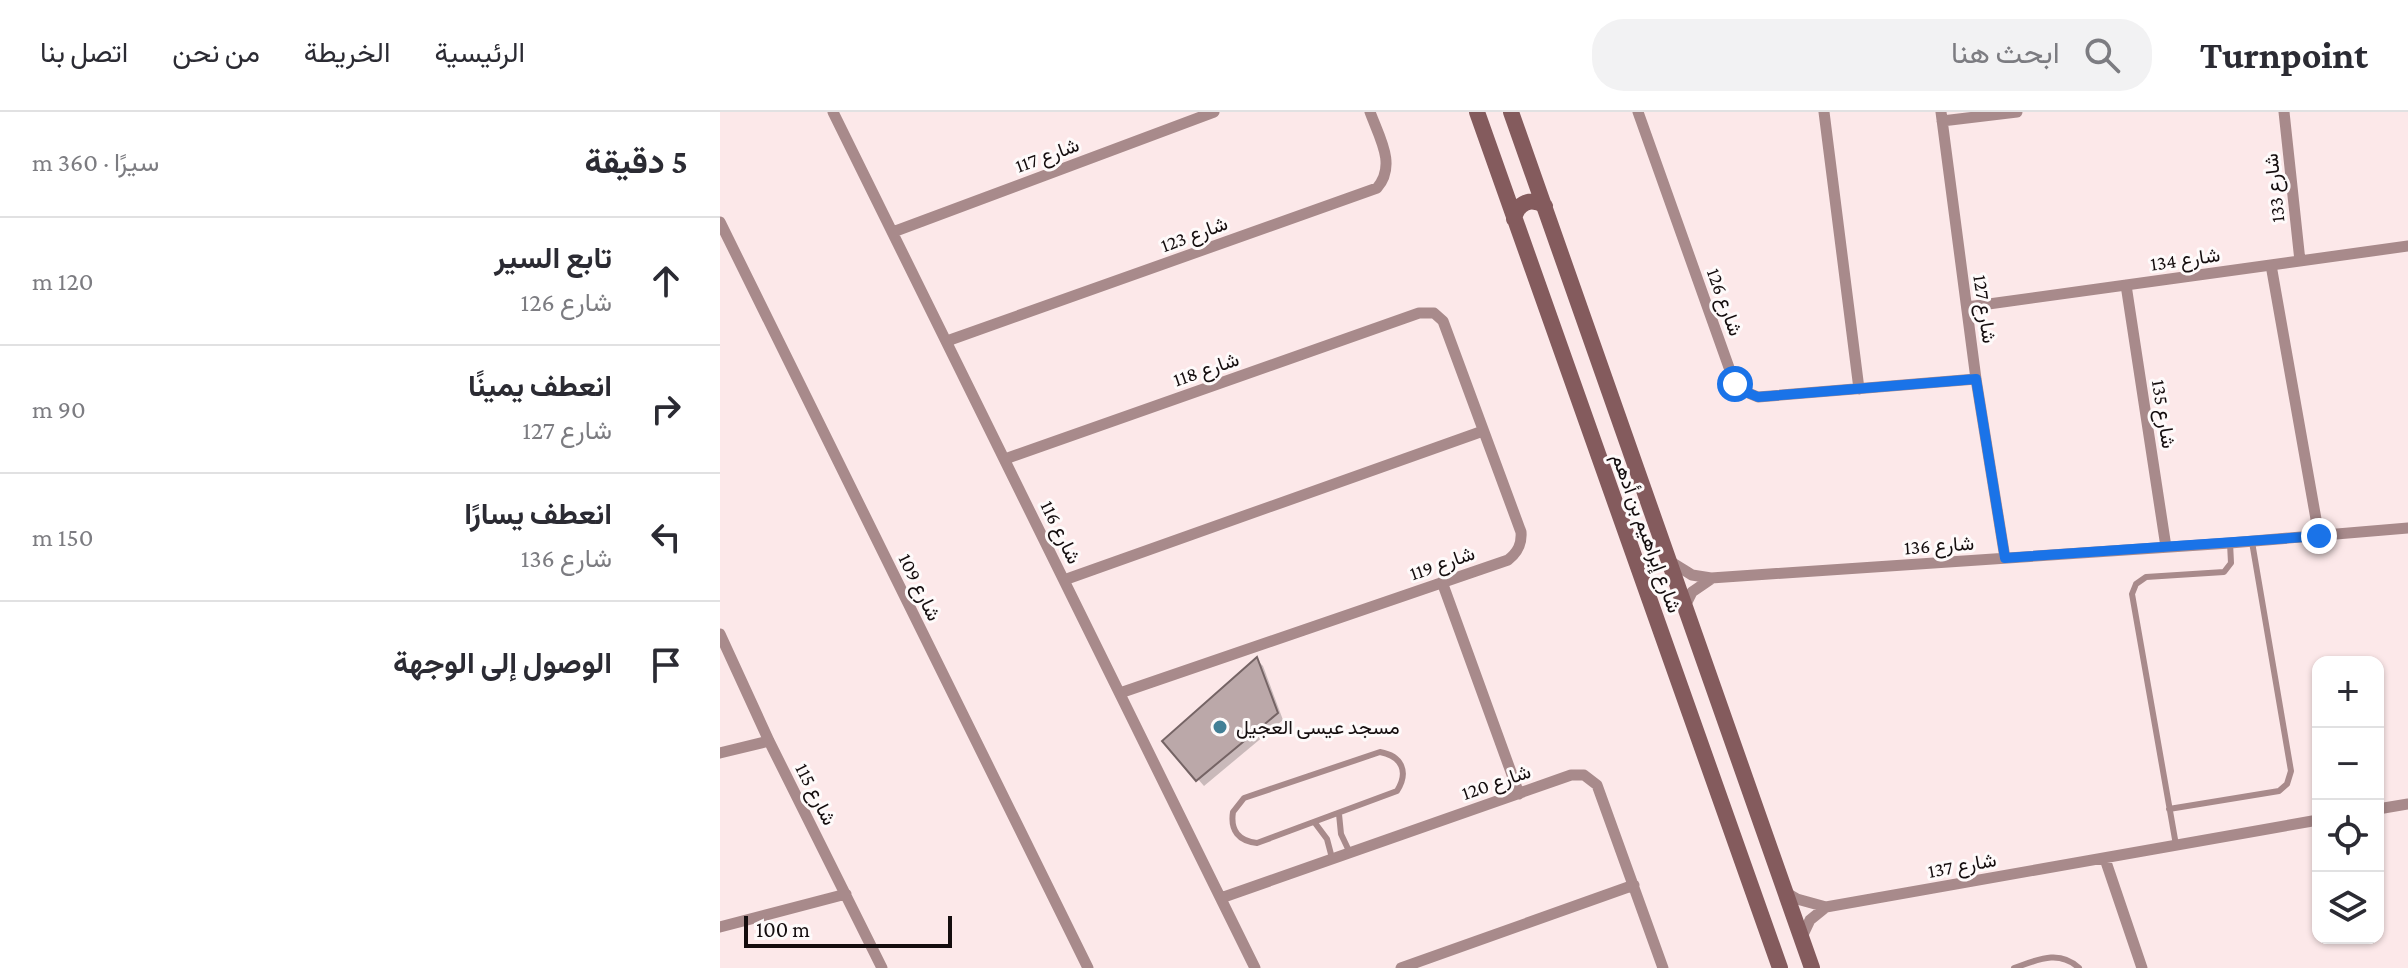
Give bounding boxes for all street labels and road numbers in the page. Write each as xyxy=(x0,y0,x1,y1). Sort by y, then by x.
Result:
street label: شارع 117 xyxy=(1012,133,1083,180)
street label: شارع 133 xyxy=(2259,152,2292,224)
street label: شارع 123 xyxy=(1158,212,1232,259)
street label: شارع 134 xyxy=(2149,243,2222,278)
street label: شارع 126 xyxy=(1700,265,1747,340)
street label: شارع 127 xyxy=(1966,273,2001,345)
street label: شارع 118 xyxy=(1170,348,1243,393)
street label: شارع 135 xyxy=(2145,378,2180,451)
street label: شارع إبراهيم بن أدهم xyxy=(1605,450,1686,617)
street label: شارع 116 xyxy=(1034,497,1086,568)
street label: شارع 136 xyxy=(1903,532,1975,561)
street label: شارع 119 xyxy=(1407,542,1478,587)
street label: شارع 109 xyxy=(892,550,946,626)
street label: شارع 115 xyxy=(788,759,841,830)
street label: شارع 120 xyxy=(1459,760,1534,807)
street label: شارع 137 xyxy=(1926,848,1998,885)

